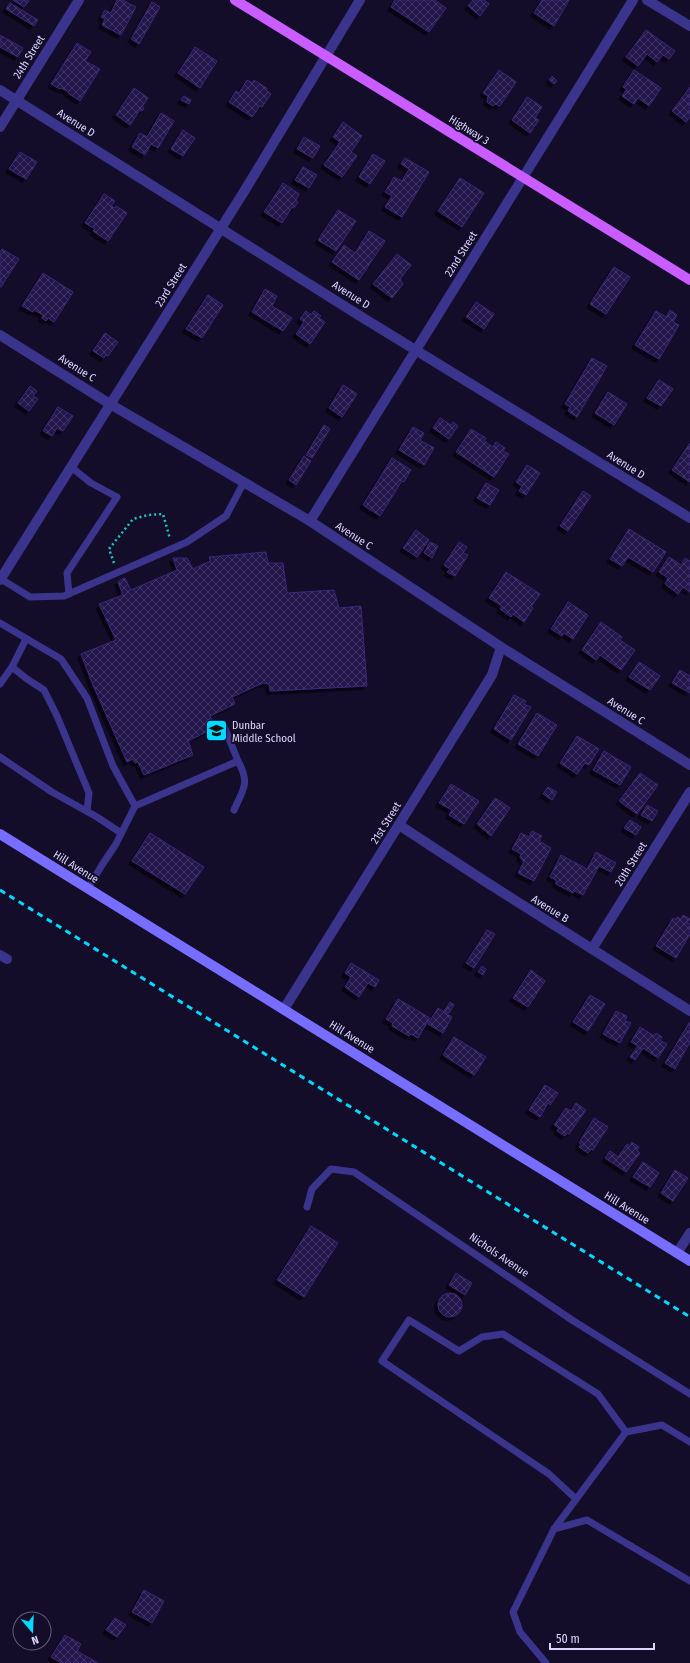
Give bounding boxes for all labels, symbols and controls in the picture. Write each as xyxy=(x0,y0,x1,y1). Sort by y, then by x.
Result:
street label: 24th Street xyxy=(11,32,48,81)
street label: Avenue D xyxy=(55,106,97,140)
street label: Highway 3 xyxy=(446,113,492,147)
street label: 22nd Street xyxy=(442,229,480,279)
street label: 23rd Street xyxy=(153,261,190,309)
street label: Avenue D xyxy=(330,278,372,312)
street label: Avenue C xyxy=(56,352,98,385)
street label: Avenue D xyxy=(605,448,647,482)
street label: Avenue C xyxy=(333,519,375,553)
street label: Avenue C xyxy=(605,695,647,728)
school or university icon: Dunbar Middle School xyxy=(204,718,230,744)
place label: Dunbar Middle School xyxy=(232,719,296,745)
street label: 21st Street xyxy=(368,799,404,846)
street label: 20th Street xyxy=(612,839,650,888)
street label: Hill Avenue xyxy=(51,848,101,886)
street label: Avenue B xyxy=(529,892,571,926)
street label: Hill Avenue xyxy=(327,1018,377,1056)
street label: Hill Avenue xyxy=(602,1189,652,1227)
street label: Nichols Avenue xyxy=(467,1230,531,1280)
north arrow xyxy=(12,1611,52,1651)
scale bar xyxy=(550,1625,654,1651)
text: 50 m xyxy=(556,1632,580,1646)
text: N xyxy=(30,1633,40,1647)

